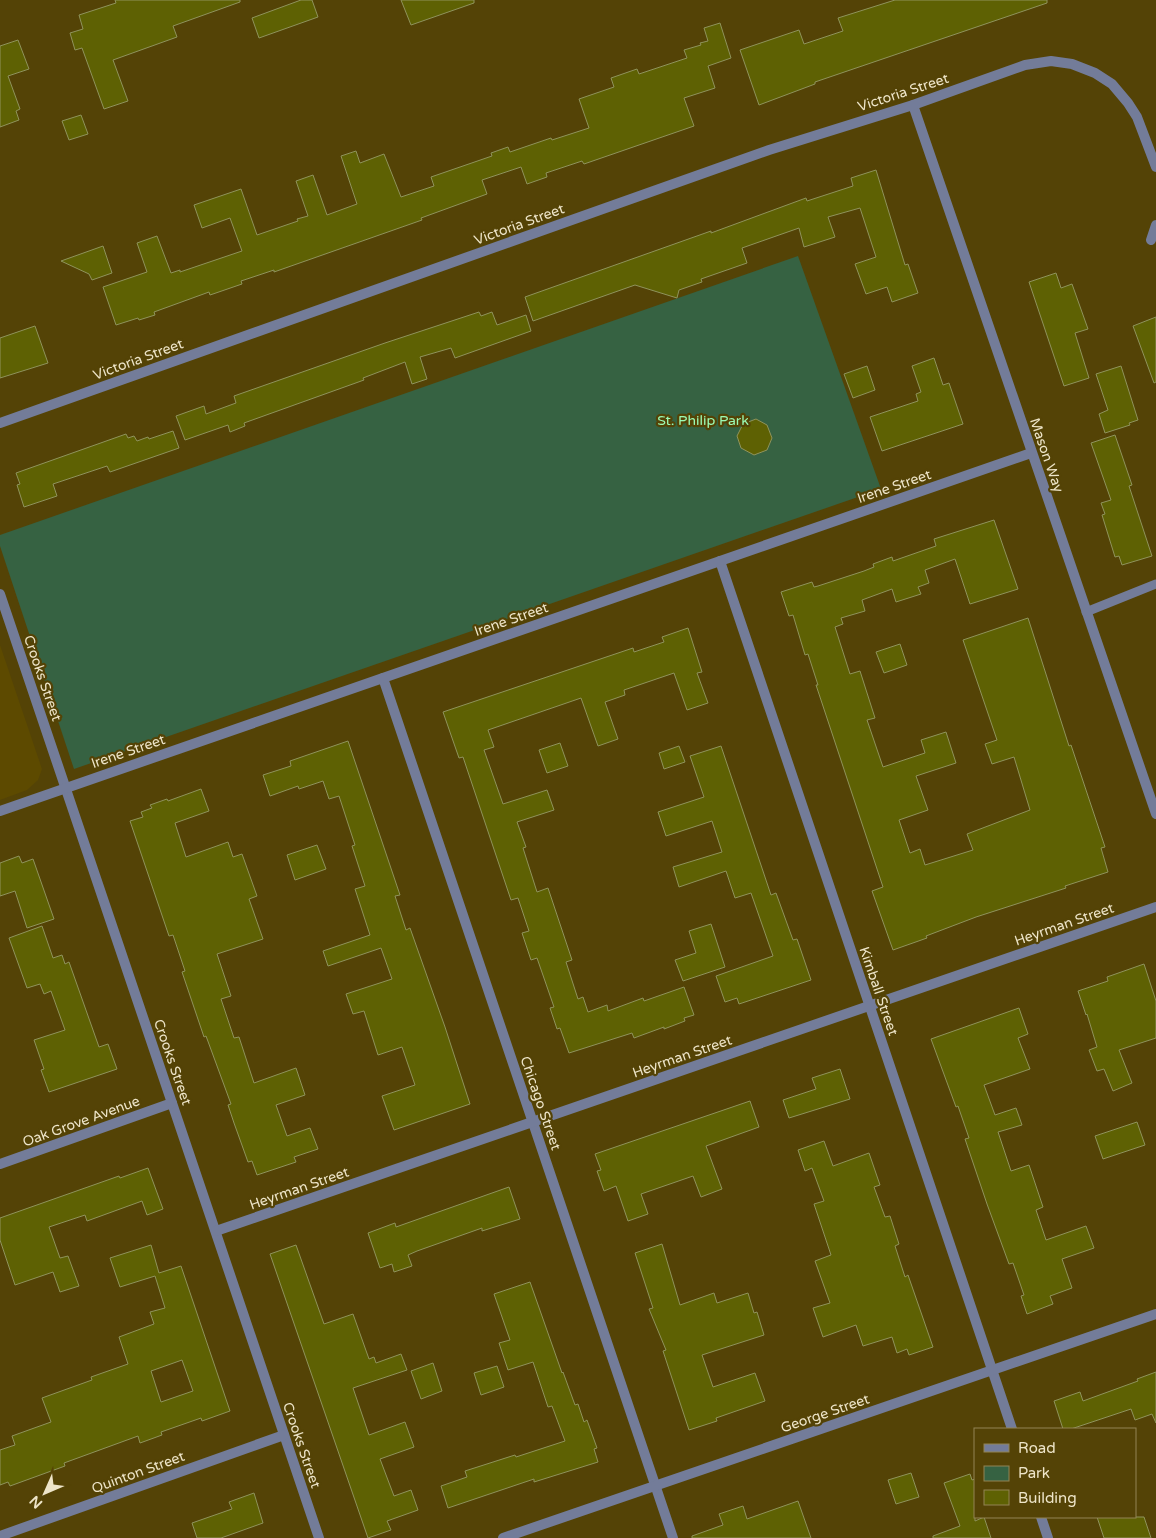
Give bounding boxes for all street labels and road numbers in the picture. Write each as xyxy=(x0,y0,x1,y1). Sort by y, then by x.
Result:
street label: Victoria Street xyxy=(856,70,951,115)
street label: Victoria Street xyxy=(472,200,567,249)
street label: Victoria Street xyxy=(91,335,186,384)
street label: Mason Way xyxy=(1026,416,1067,495)
street label: Irene Street xyxy=(855,466,934,507)
street label: Irene Street xyxy=(472,599,551,640)
street label: Crooks Street xyxy=(20,633,65,724)
street label: Irene Street xyxy=(89,731,168,772)
street label: Heyrman Street xyxy=(1012,899,1117,949)
street label: Kimball Street xyxy=(855,944,902,1039)
street label: Crooks Street xyxy=(150,1017,195,1108)
street label: Heyrman Street xyxy=(630,1031,735,1081)
street label: Chicago Street xyxy=(517,1054,565,1153)
street label: Oak Grove Avenue xyxy=(20,1092,142,1151)
street label: Heyrman Street xyxy=(247,1163,352,1213)
street label: George Street xyxy=(779,1390,872,1437)
street label: Crooks Street xyxy=(279,1400,324,1491)
street label: Quinton Street xyxy=(89,1448,188,1497)

